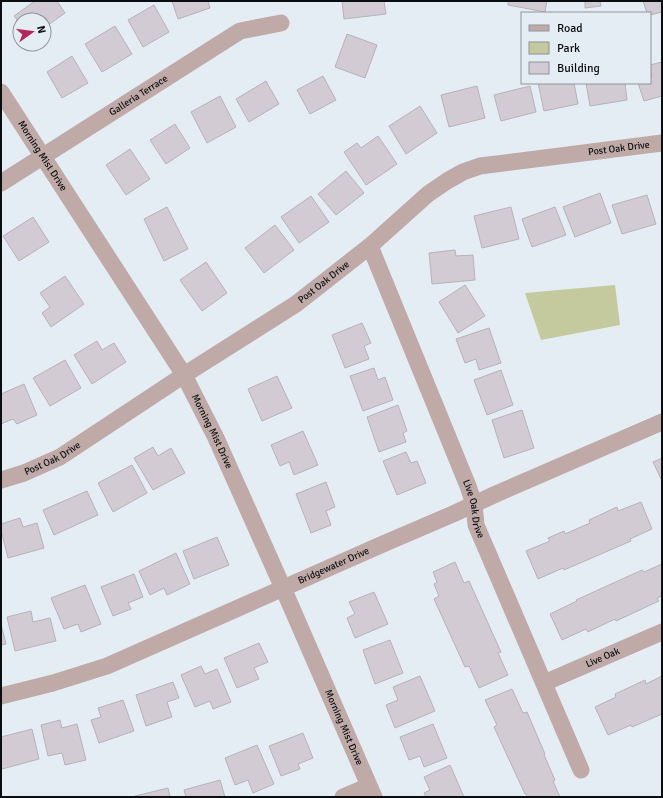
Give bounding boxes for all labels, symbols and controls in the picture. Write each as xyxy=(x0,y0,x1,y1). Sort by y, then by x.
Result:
north arrow xyxy=(12,12,52,52)
legend xyxy=(521,12,651,84)
text: Road xyxy=(557,21,583,36)
text: N xyxy=(34,24,48,35)
text: Park xyxy=(557,41,580,56)
text: Building xyxy=(557,61,600,76)
street label: Galleria Terrace xyxy=(107,72,170,119)
street label: Morning Mist Drive xyxy=(15,118,69,193)
street label: Post Oak Drive xyxy=(587,139,650,158)
street label: Post Oak Drive xyxy=(296,258,352,306)
street label: Morning Mist Drive xyxy=(189,392,235,471)
street label: Post Oak Drive xyxy=(22,439,83,478)
street label: Live Oak Drive xyxy=(460,478,487,540)
street label: Bridgewater Drive xyxy=(296,545,371,587)
street label: Live Oak xyxy=(584,645,622,670)
street label: Morning Mist Drive xyxy=(322,688,365,767)

